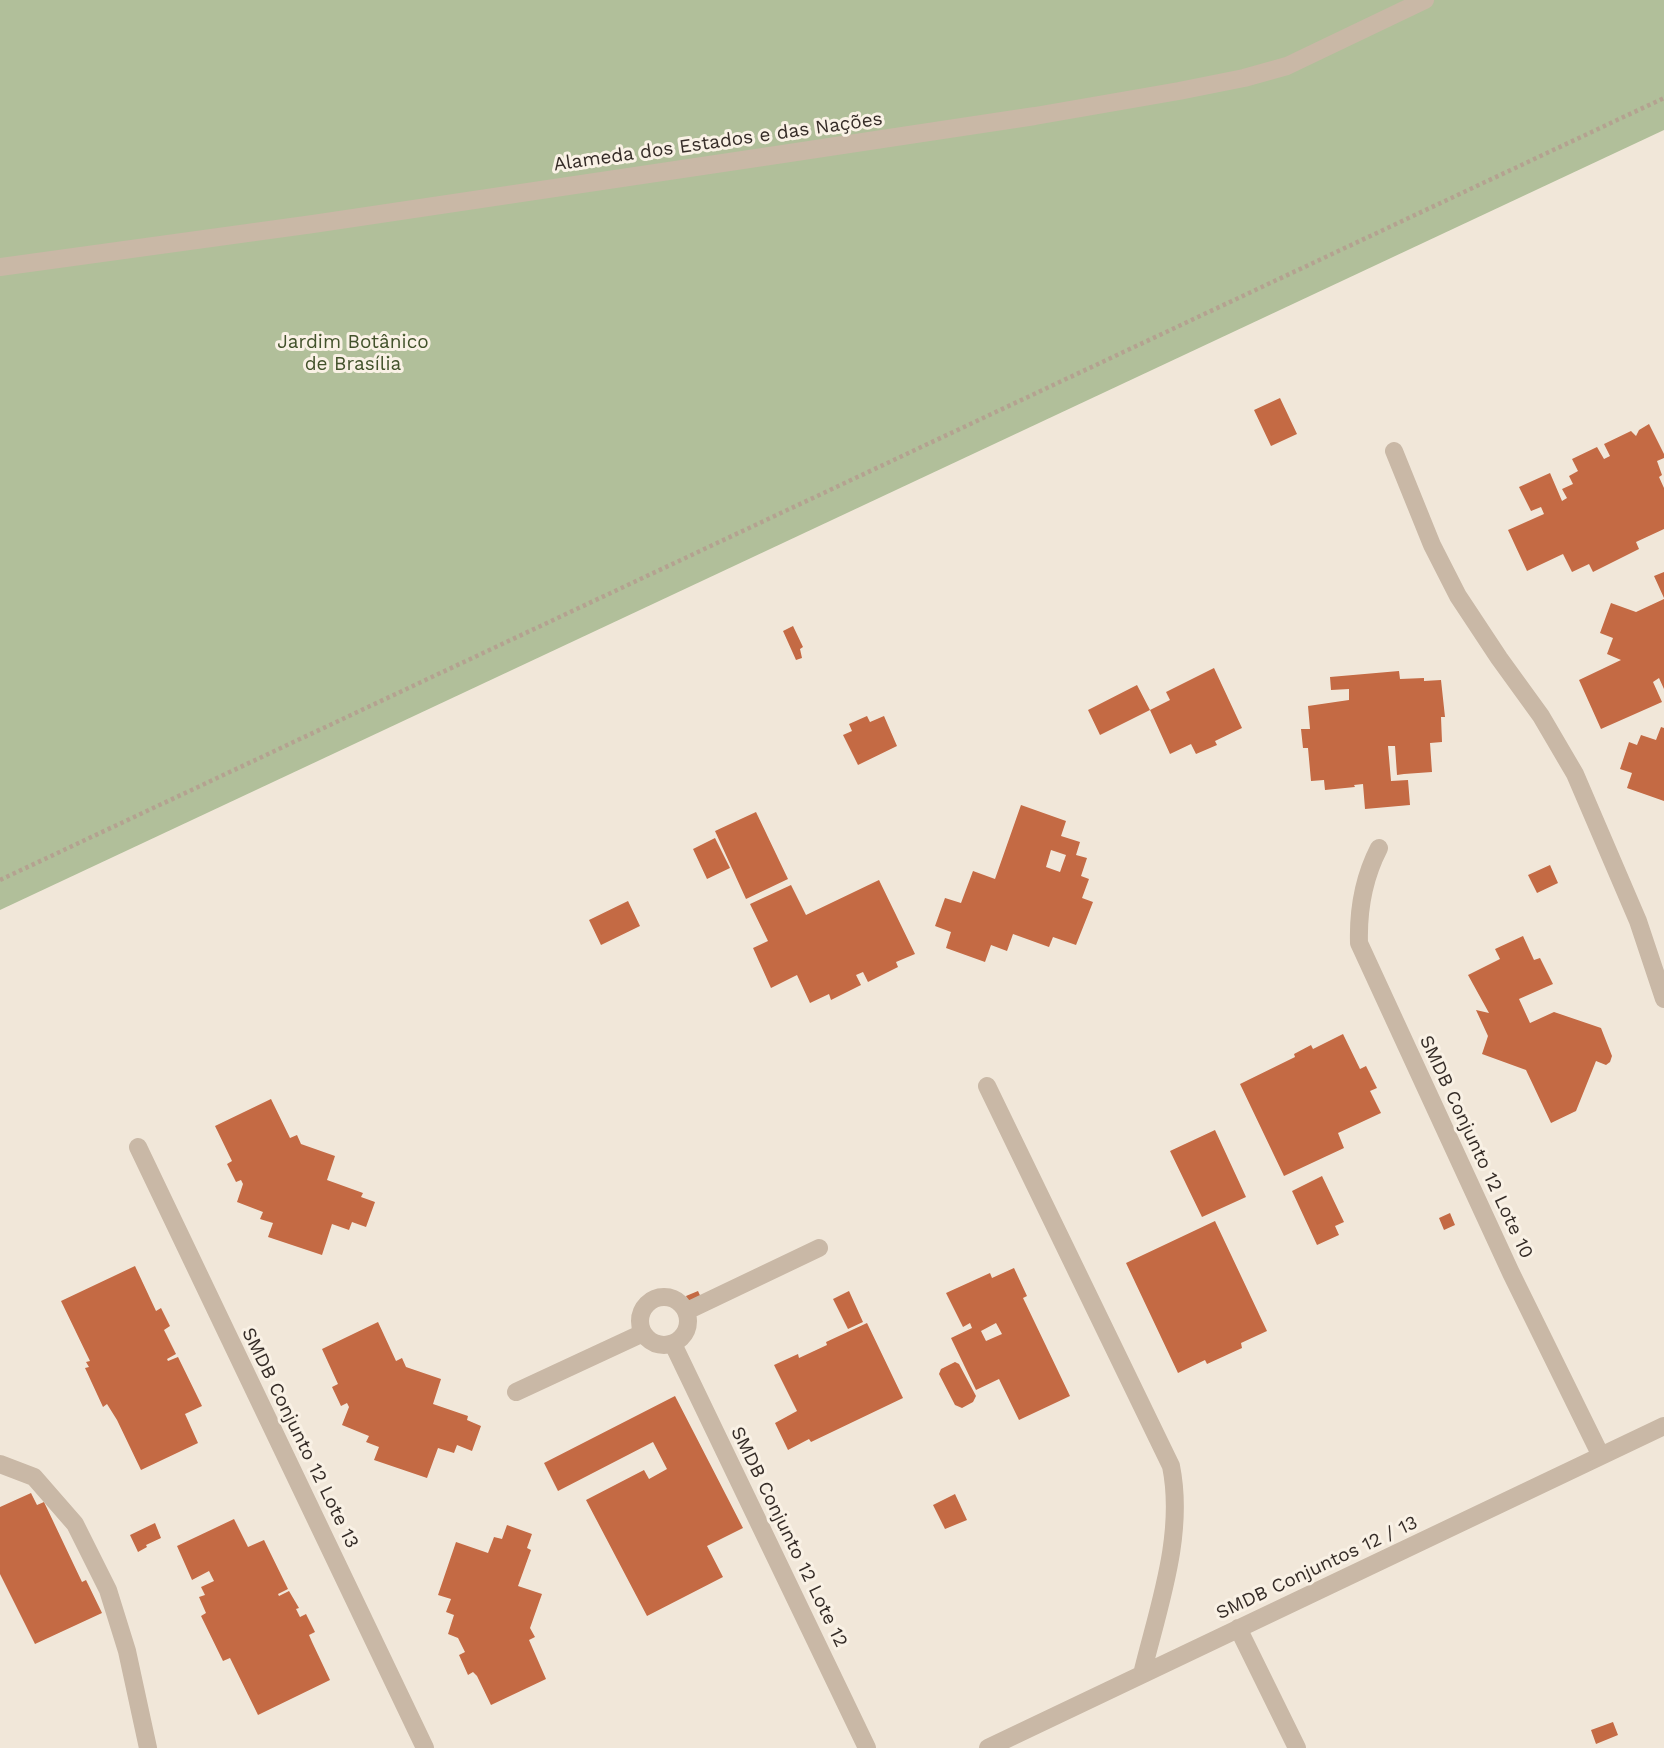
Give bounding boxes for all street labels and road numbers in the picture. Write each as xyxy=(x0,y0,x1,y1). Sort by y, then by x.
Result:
street label: Alameda dos Estados e das Nações xyxy=(552,108,884,176)
street label: SMDB Conjunto 12 Lote 10 xyxy=(1414,1032,1538,1262)
street label: SMDB Conjunto 12 Lote 13 xyxy=(237,1324,363,1552)
street label: SMDB Conjunto 12 Lote 12 xyxy=(726,1423,852,1651)
street label: SMDB Conjuntos 12 / 13 xyxy=(1213,1511,1421,1625)

